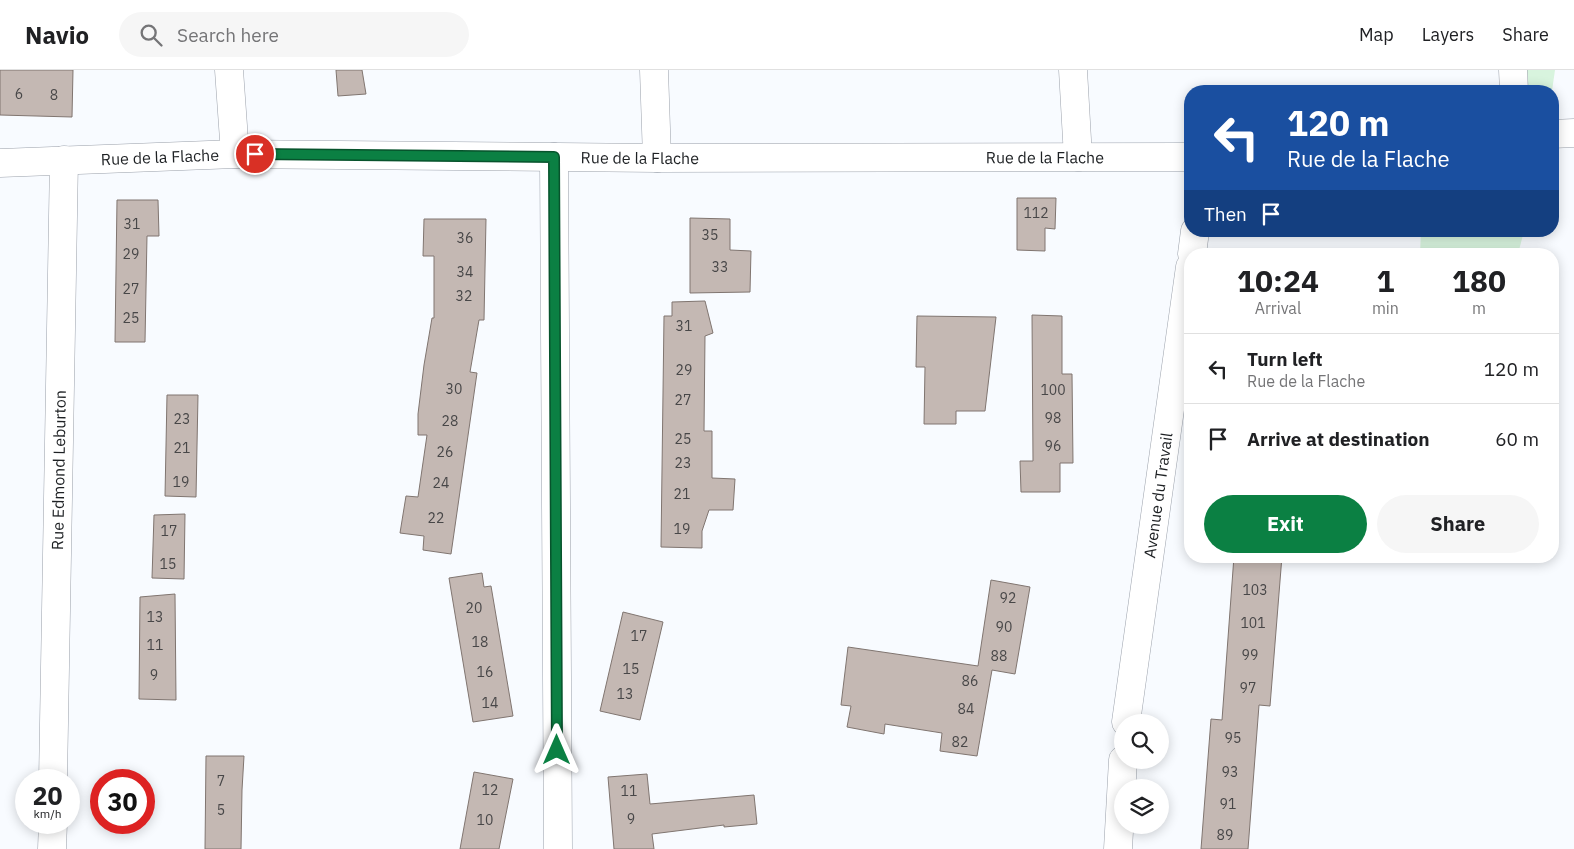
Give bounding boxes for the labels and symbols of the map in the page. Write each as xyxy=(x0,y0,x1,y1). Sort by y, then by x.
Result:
house number: 6 xyxy=(15,85,23,103)
house number: 8 xyxy=(50,86,58,104)
pin xyxy=(234,133,276,175)
street label: Rue de la Flache xyxy=(100,145,220,169)
street label: Rue de la Flache xyxy=(581,147,699,168)
street label: Rue de la Flache xyxy=(986,147,1104,167)
house number: 112 xyxy=(1023,204,1049,222)
house number: 31 xyxy=(124,215,140,233)
house number: 35 xyxy=(702,226,718,244)
house number: 36 xyxy=(457,229,473,247)
house number: 29 xyxy=(123,245,139,263)
house number: 33 xyxy=(712,258,728,276)
house number: 34 xyxy=(457,263,473,281)
house number: 27 xyxy=(123,280,139,298)
house number: 32 xyxy=(456,287,472,305)
house number: 25 xyxy=(123,309,139,327)
house number: 31 xyxy=(676,317,692,335)
house number: 29 xyxy=(676,361,692,379)
house number: 30 xyxy=(446,380,462,398)
house number: 100 xyxy=(1040,381,1066,399)
street label: Rue Edmond Leburton xyxy=(47,390,70,550)
house number: 27 xyxy=(675,391,691,409)
house number: 98 xyxy=(1045,409,1061,427)
house number: 23 xyxy=(174,410,190,428)
house number: 28 xyxy=(442,412,458,430)
house number: 25 xyxy=(675,430,691,448)
street label: Avenue du Travail xyxy=(1139,431,1177,559)
house number: 96 xyxy=(1045,437,1061,455)
house number: 21 xyxy=(174,439,190,457)
house number: 26 xyxy=(437,443,453,461)
house number: 23 xyxy=(675,454,691,472)
house number: 19 xyxy=(173,473,189,491)
house number: 24 xyxy=(433,474,449,492)
house number: 21 xyxy=(674,485,690,503)
house number: 22 xyxy=(428,509,444,527)
house number: 19 xyxy=(674,520,690,538)
house number: 17 xyxy=(161,522,177,540)
house number: 15 xyxy=(160,555,176,573)
house number: 103 xyxy=(1242,581,1268,599)
house number: 92 xyxy=(1000,589,1016,607)
house number: 20 xyxy=(466,599,482,617)
house number: 13 xyxy=(147,608,163,626)
house number: 101 xyxy=(1240,614,1266,632)
house number: 90 xyxy=(996,618,1012,636)
house number: 17 xyxy=(631,627,647,645)
house number: 18 xyxy=(472,633,488,651)
house number: 11 xyxy=(147,636,163,654)
house number: 99 xyxy=(1242,646,1258,664)
house number: 88 xyxy=(991,647,1007,665)
house number: 15 xyxy=(623,660,639,678)
house number: 16 xyxy=(477,663,493,681)
house number: 9 xyxy=(150,666,158,684)
house number: 86 xyxy=(962,672,978,690)
house number: 97 xyxy=(1240,679,1256,697)
house number: 13 xyxy=(617,685,633,703)
house number: 14 xyxy=(482,694,498,712)
house number: 84 xyxy=(958,700,974,718)
position arrow xyxy=(530,723,582,775)
house number: 95 xyxy=(1225,729,1241,747)
house number: 82 xyxy=(952,733,968,751)
house number: 93 xyxy=(1222,763,1238,781)
speed limit sign: 30 xyxy=(90,769,155,834)
house number: 7 xyxy=(217,772,225,790)
house number: 12 xyxy=(482,781,498,799)
house number: 11 xyxy=(621,782,637,800)
house number: 91 xyxy=(1220,795,1236,813)
house number: 5 xyxy=(217,801,225,819)
house number: 9 xyxy=(627,810,635,828)
house number: 10 xyxy=(477,811,493,829)
house number: 89 xyxy=(1217,826,1233,844)

